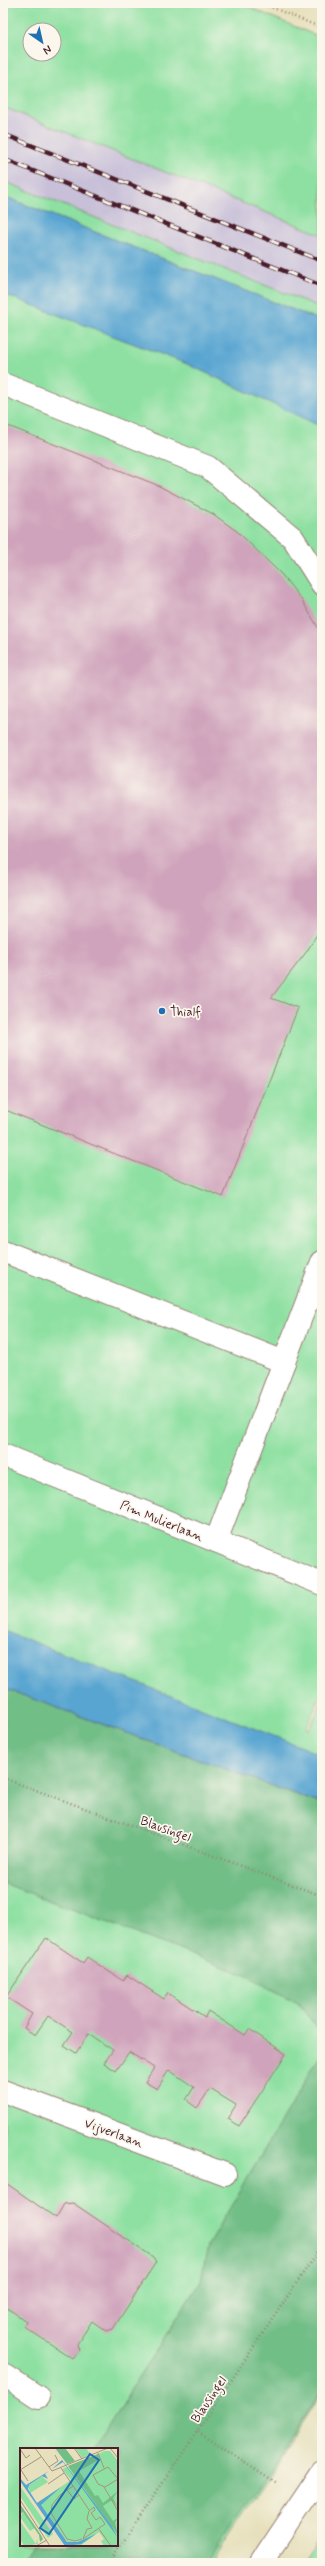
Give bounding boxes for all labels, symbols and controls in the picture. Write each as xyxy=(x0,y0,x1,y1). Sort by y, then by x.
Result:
north arrow xyxy=(22,22,62,62)
text: N xyxy=(40,42,54,57)
place label: Thialf xyxy=(170,1004,201,1021)
marker: Thialf xyxy=(157,1006,167,1016)
street label: Pim Mulierlaan xyxy=(117,1497,206,1546)
street label: Blausingel xyxy=(137,1812,193,1848)
street label: Vijverlaan xyxy=(82,2115,145,2152)
street label: Blausingel xyxy=(187,2373,233,2428)
inset map xyxy=(20,2448,118,2546)

